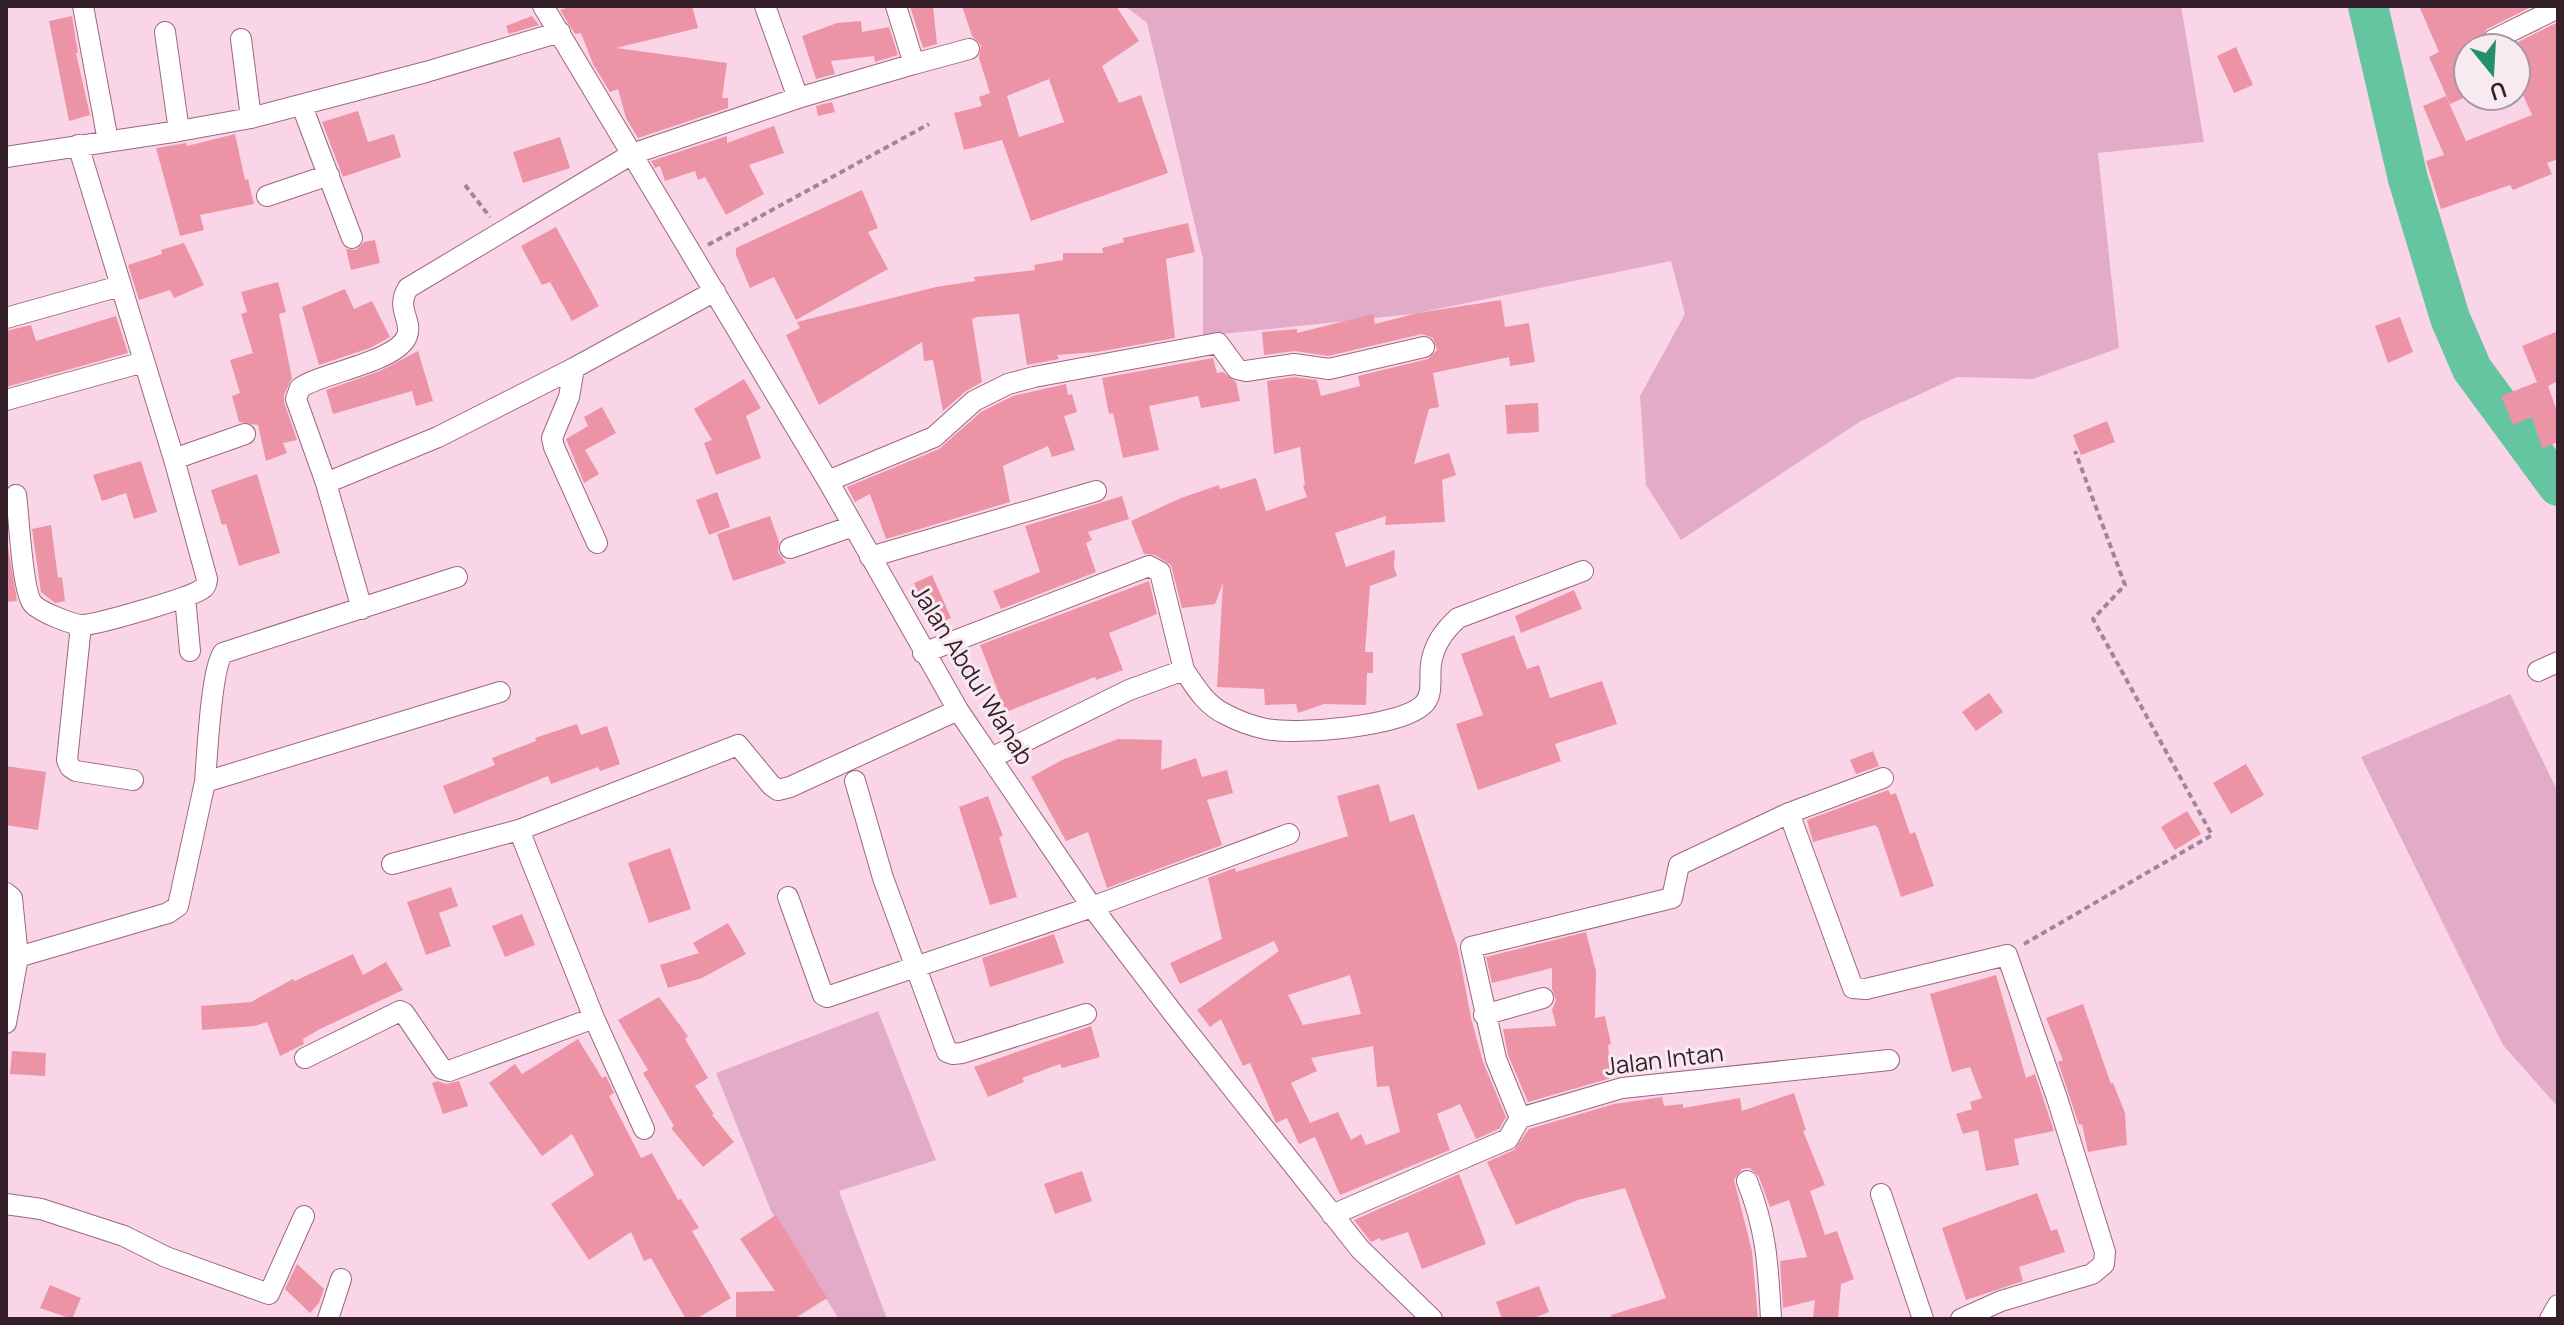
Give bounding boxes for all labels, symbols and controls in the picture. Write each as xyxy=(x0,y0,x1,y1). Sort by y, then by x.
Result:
north arrow xyxy=(2452,32,2532,112)
text: U xyxy=(2486,74,2510,108)
street label: Jalan Abdul Wahab xyxy=(904,578,1042,771)
street label: Jalan Intan xyxy=(1602,1035,1725,1082)

